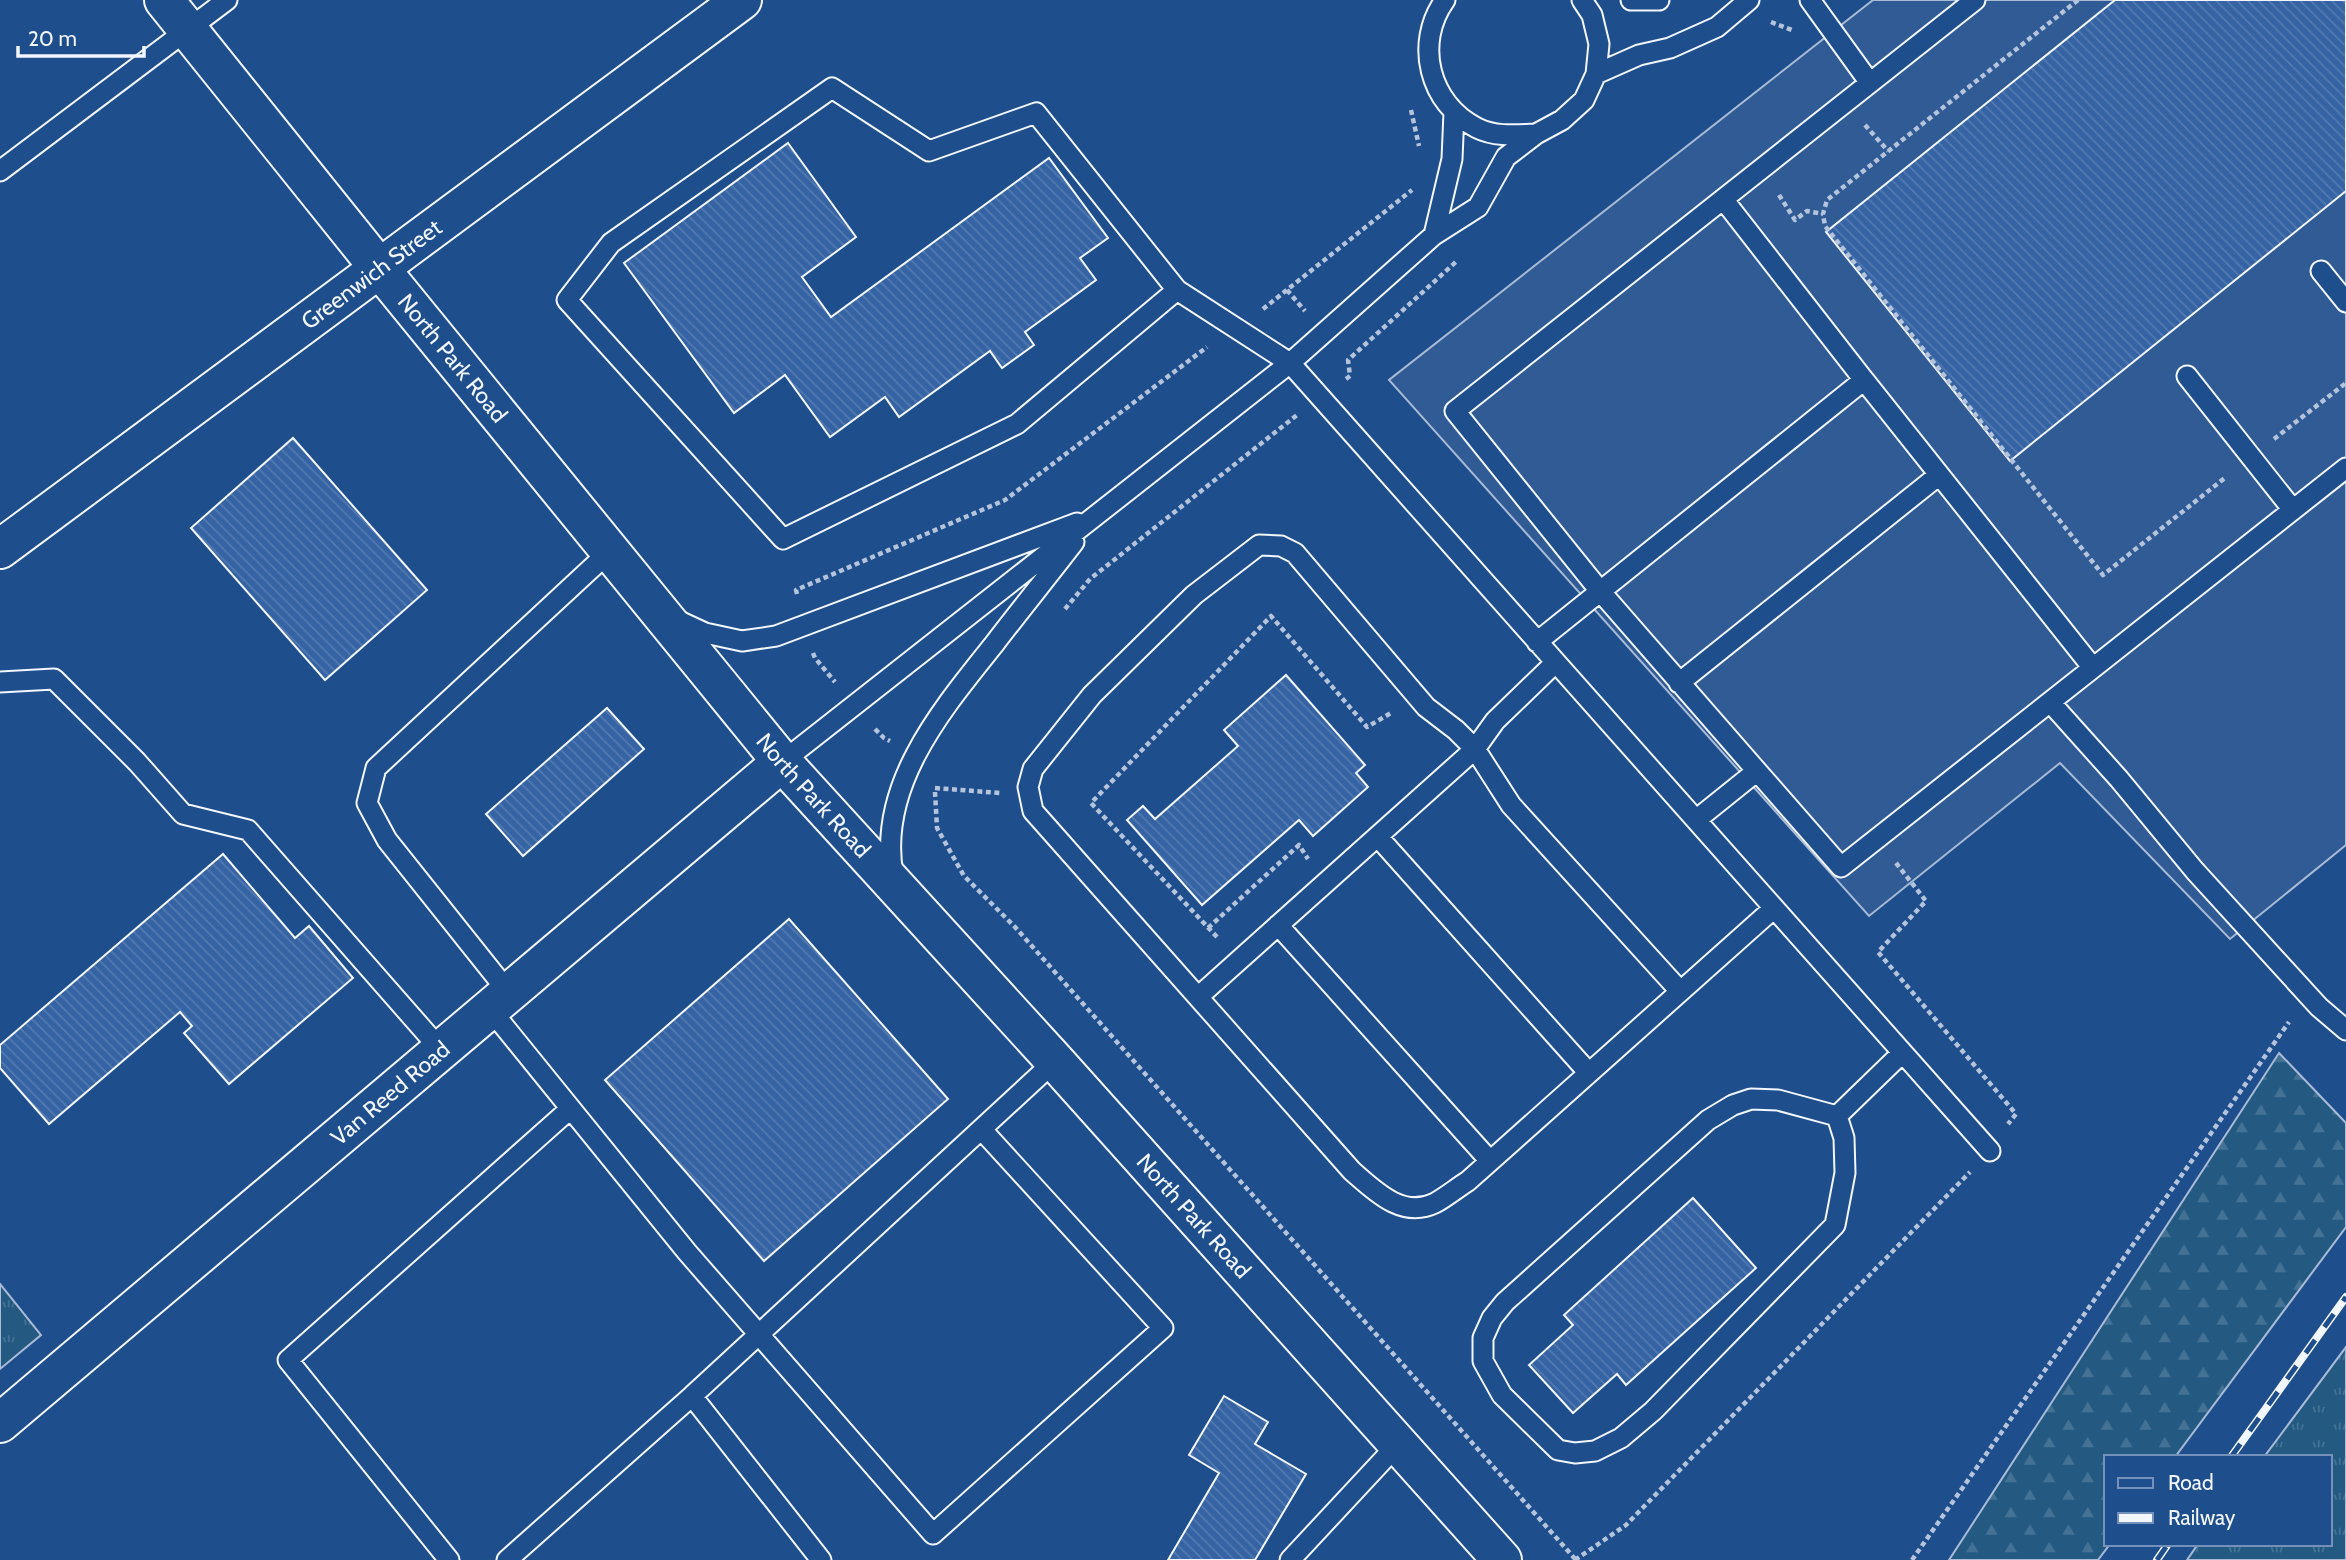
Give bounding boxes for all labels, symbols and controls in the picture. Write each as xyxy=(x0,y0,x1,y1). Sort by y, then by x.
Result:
scale bar xyxy=(18,14,144,58)
text: 20 m xyxy=(28,26,77,51)
street label: Greenwich Street xyxy=(296,213,447,335)
street label: North Park Road xyxy=(392,288,513,428)
street label: North Park Road xyxy=(750,728,876,864)
street label: Van Reed Road xyxy=(325,1035,455,1151)
street label: North Park Road xyxy=(1131,1148,1257,1284)
legend xyxy=(2104,1455,2332,1546)
text: Road xyxy=(2168,1470,2214,1495)
text: Railway xyxy=(2168,1505,2236,1530)

